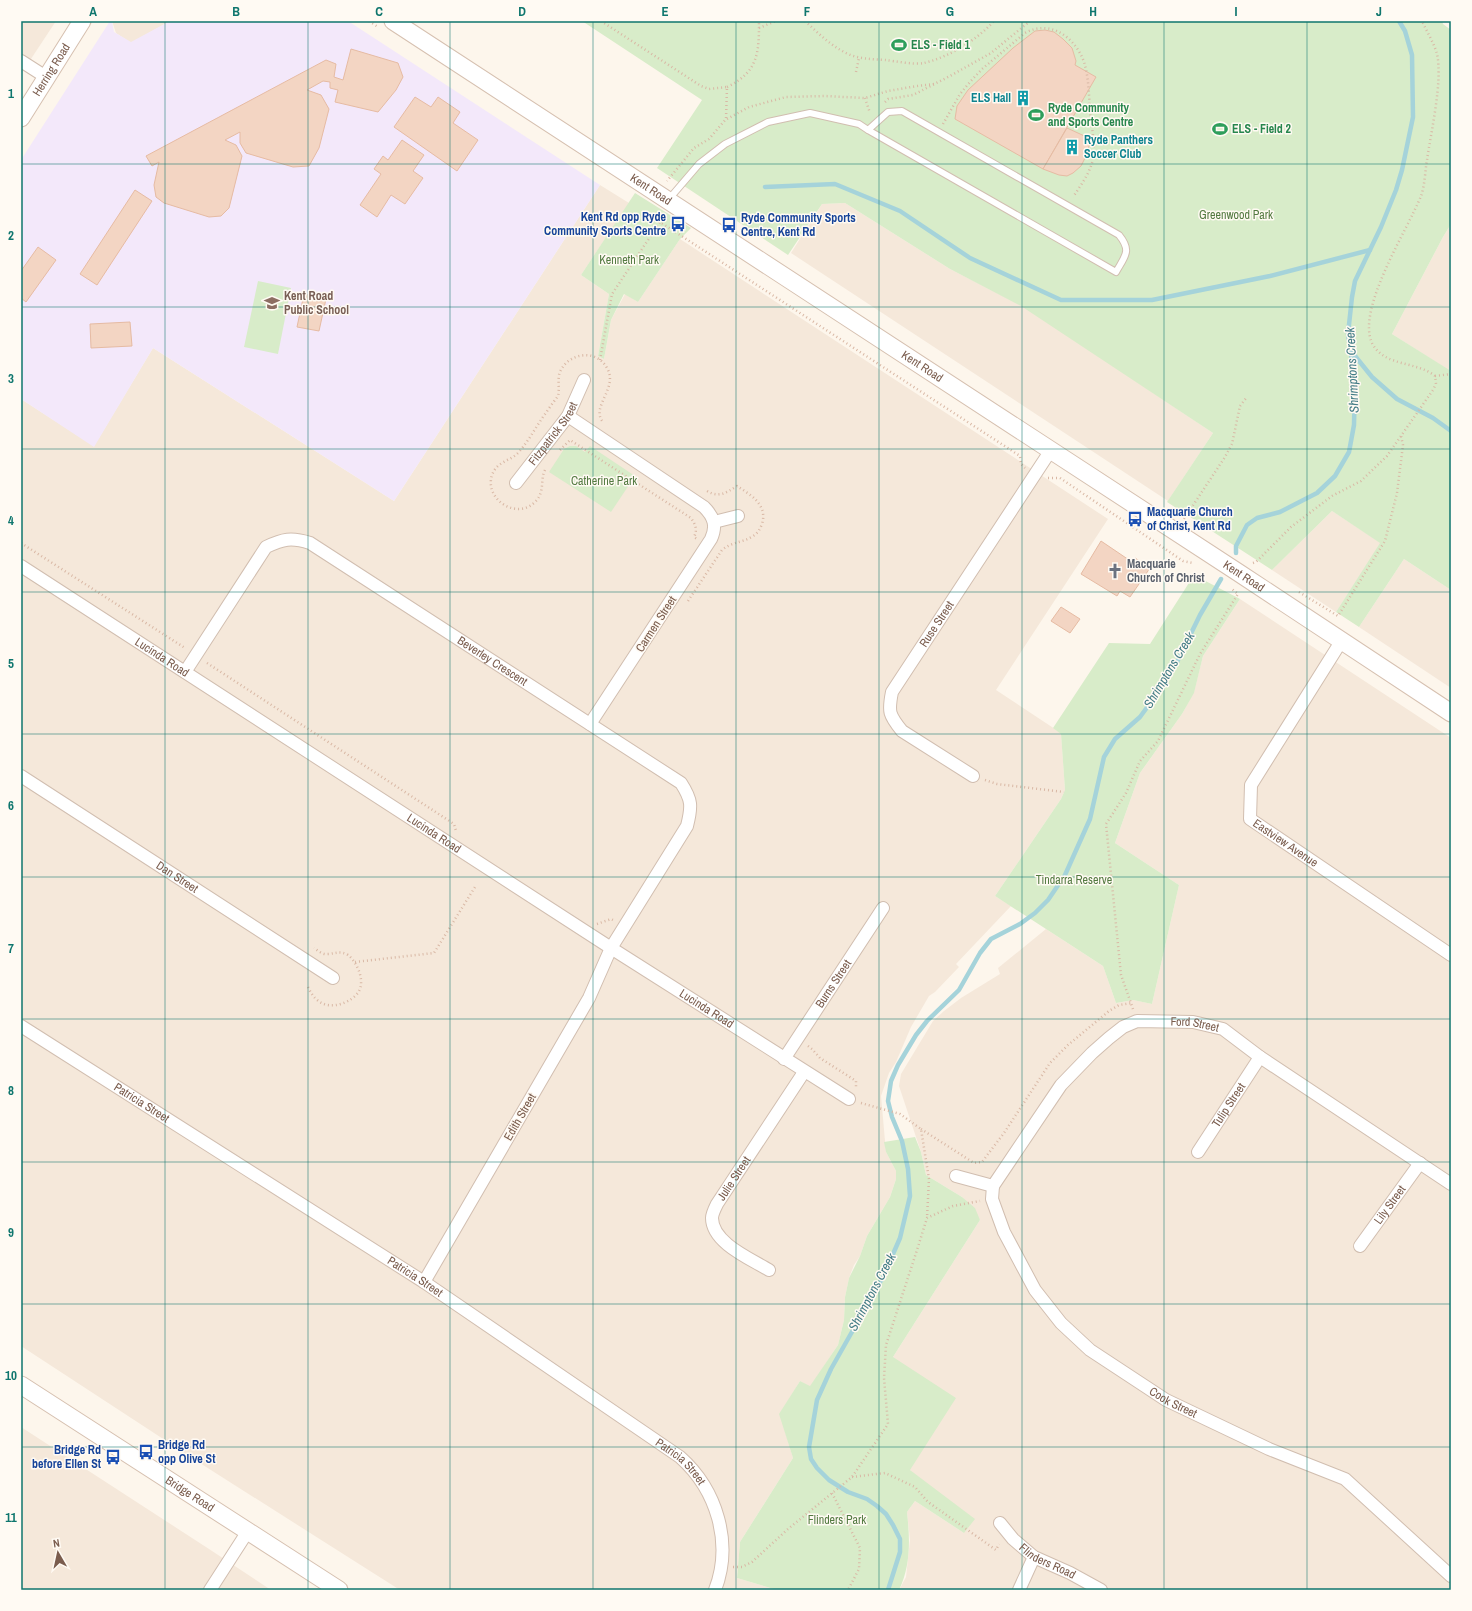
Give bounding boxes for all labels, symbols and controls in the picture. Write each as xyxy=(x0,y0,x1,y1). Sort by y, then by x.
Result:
text: A xyxy=(89,3,97,20)
text: B xyxy=(232,3,240,20)
text: C xyxy=(375,3,383,20)
text: D xyxy=(518,3,526,20)
text: E xyxy=(661,3,669,20)
text: F xyxy=(804,3,811,20)
text: G xyxy=(946,3,954,20)
text: H xyxy=(1089,3,1097,20)
text: I xyxy=(1235,3,1238,20)
text: J xyxy=(1376,3,1382,20)
sports icon: ELS - Field 1 xyxy=(890,36,908,54)
place label: ELS - Field 1 xyxy=(911,37,971,53)
street label: Herring Road xyxy=(29,40,74,99)
text: 1 xyxy=(8,85,14,102)
building icon: ELS Hall xyxy=(1014,89,1032,107)
place label: ELS Hall xyxy=(971,90,1011,106)
place label: Ryde Community and Sports Centre xyxy=(1048,100,1134,130)
sports icon: Ryde Community and Sports Centre xyxy=(1027,106,1045,124)
sports icon: ELS - Field 2 xyxy=(1211,120,1229,138)
place label: ELS - Field 2 xyxy=(1232,121,1292,137)
place label: Ryde Panthers Soccer Club xyxy=(1084,132,1153,162)
building icon: Ryde Panthers Soccer Club xyxy=(1063,138,1081,156)
street label: Kent Road xyxy=(627,170,675,209)
park label: Greenwood Park xyxy=(1199,207,1273,223)
place label: Kent Rd opp Ryde Community Sports Centre xyxy=(544,209,667,239)
place label: Ryde Community Sports Centre, Kent Rd xyxy=(741,210,856,240)
bus stop icon: Kent Rd opp Ryde Community Sports Centre xyxy=(669,215,687,233)
bus stop icon: Ryde Community Sports Centre, Kent Rd xyxy=(720,216,738,234)
text: 2 xyxy=(8,227,14,244)
park label: Kenneth Park xyxy=(599,252,659,268)
place label: Kent Road Public School xyxy=(284,288,349,318)
school or university icon: Kent Road Public School xyxy=(263,294,281,312)
water label: Shrimptons Creek xyxy=(1341,326,1363,413)
street label: Kent Road xyxy=(898,347,946,386)
text: 3 xyxy=(8,370,14,387)
street label: Fitzpatrick Street xyxy=(525,399,581,469)
park label: Catherine Park xyxy=(571,473,637,489)
place label: Macquarie Church of Christ, Kent Rd xyxy=(1147,504,1233,534)
bus stop icon: Macquarie Church of Christ, Kent Rd xyxy=(1126,510,1144,528)
text: 4 xyxy=(8,512,14,529)
place label: Macquarie Church of Christ xyxy=(1127,556,1205,586)
street label: Kent Road xyxy=(1220,557,1268,596)
church icon: Macquarie Church of Christ xyxy=(1106,562,1124,580)
street label: Carmen Street xyxy=(632,593,680,655)
street label: Ruse Street xyxy=(916,598,958,650)
water label: Shrimptons Creek xyxy=(1140,628,1199,711)
street label: Beverley Crescent xyxy=(454,632,531,690)
street label: Lucinda Road xyxy=(132,634,192,681)
text: 5 xyxy=(8,655,14,672)
text: 6 xyxy=(8,797,14,814)
street label: Lucinda Road xyxy=(404,810,464,857)
street label: Eastview Avenue xyxy=(1250,815,1321,871)
street label: Dan Street xyxy=(153,858,201,897)
park label: Tindarra Reserve xyxy=(1036,872,1112,888)
text: 7 xyxy=(8,940,14,957)
street label: Burns Street xyxy=(812,956,855,1011)
street label: Lucinda Road xyxy=(676,985,737,1032)
street label: Ford Street xyxy=(1170,1014,1221,1036)
street label: Patricia Street xyxy=(111,1079,173,1126)
street label: Tulip Street xyxy=(1208,1080,1249,1130)
text: 8 xyxy=(8,1082,14,1099)
street label: Edith Street xyxy=(500,1090,540,1144)
street label: Julie Street xyxy=(713,1153,754,1204)
street label: Lily Street xyxy=(1370,1182,1410,1227)
text: 9 xyxy=(8,1224,14,1241)
water label: Shrimptons Creek xyxy=(844,1249,900,1334)
street label: Patricia Street xyxy=(384,1253,446,1301)
text: 10 xyxy=(5,1367,17,1384)
street label: Cook Street xyxy=(1146,1383,1200,1422)
street label: Patricia Street xyxy=(652,1435,709,1488)
place label: Bridge Rd opp Olive St xyxy=(158,1437,216,1467)
place label: Bridge Rd before Ellen St xyxy=(32,1442,102,1472)
bus stop icon: Bridge Rd opp Olive St xyxy=(137,1443,155,1461)
bus stop icon: Bridge Rd before Ellen St xyxy=(104,1448,122,1466)
street label: Bridge Road xyxy=(162,1472,218,1516)
text: 11 xyxy=(5,1509,17,1526)
park label: Flinders Park xyxy=(808,1512,866,1528)
north arrow xyxy=(38,1533,78,1573)
text: N xyxy=(52,1536,61,1551)
street label: Flinders Road xyxy=(1016,1540,1078,1583)

